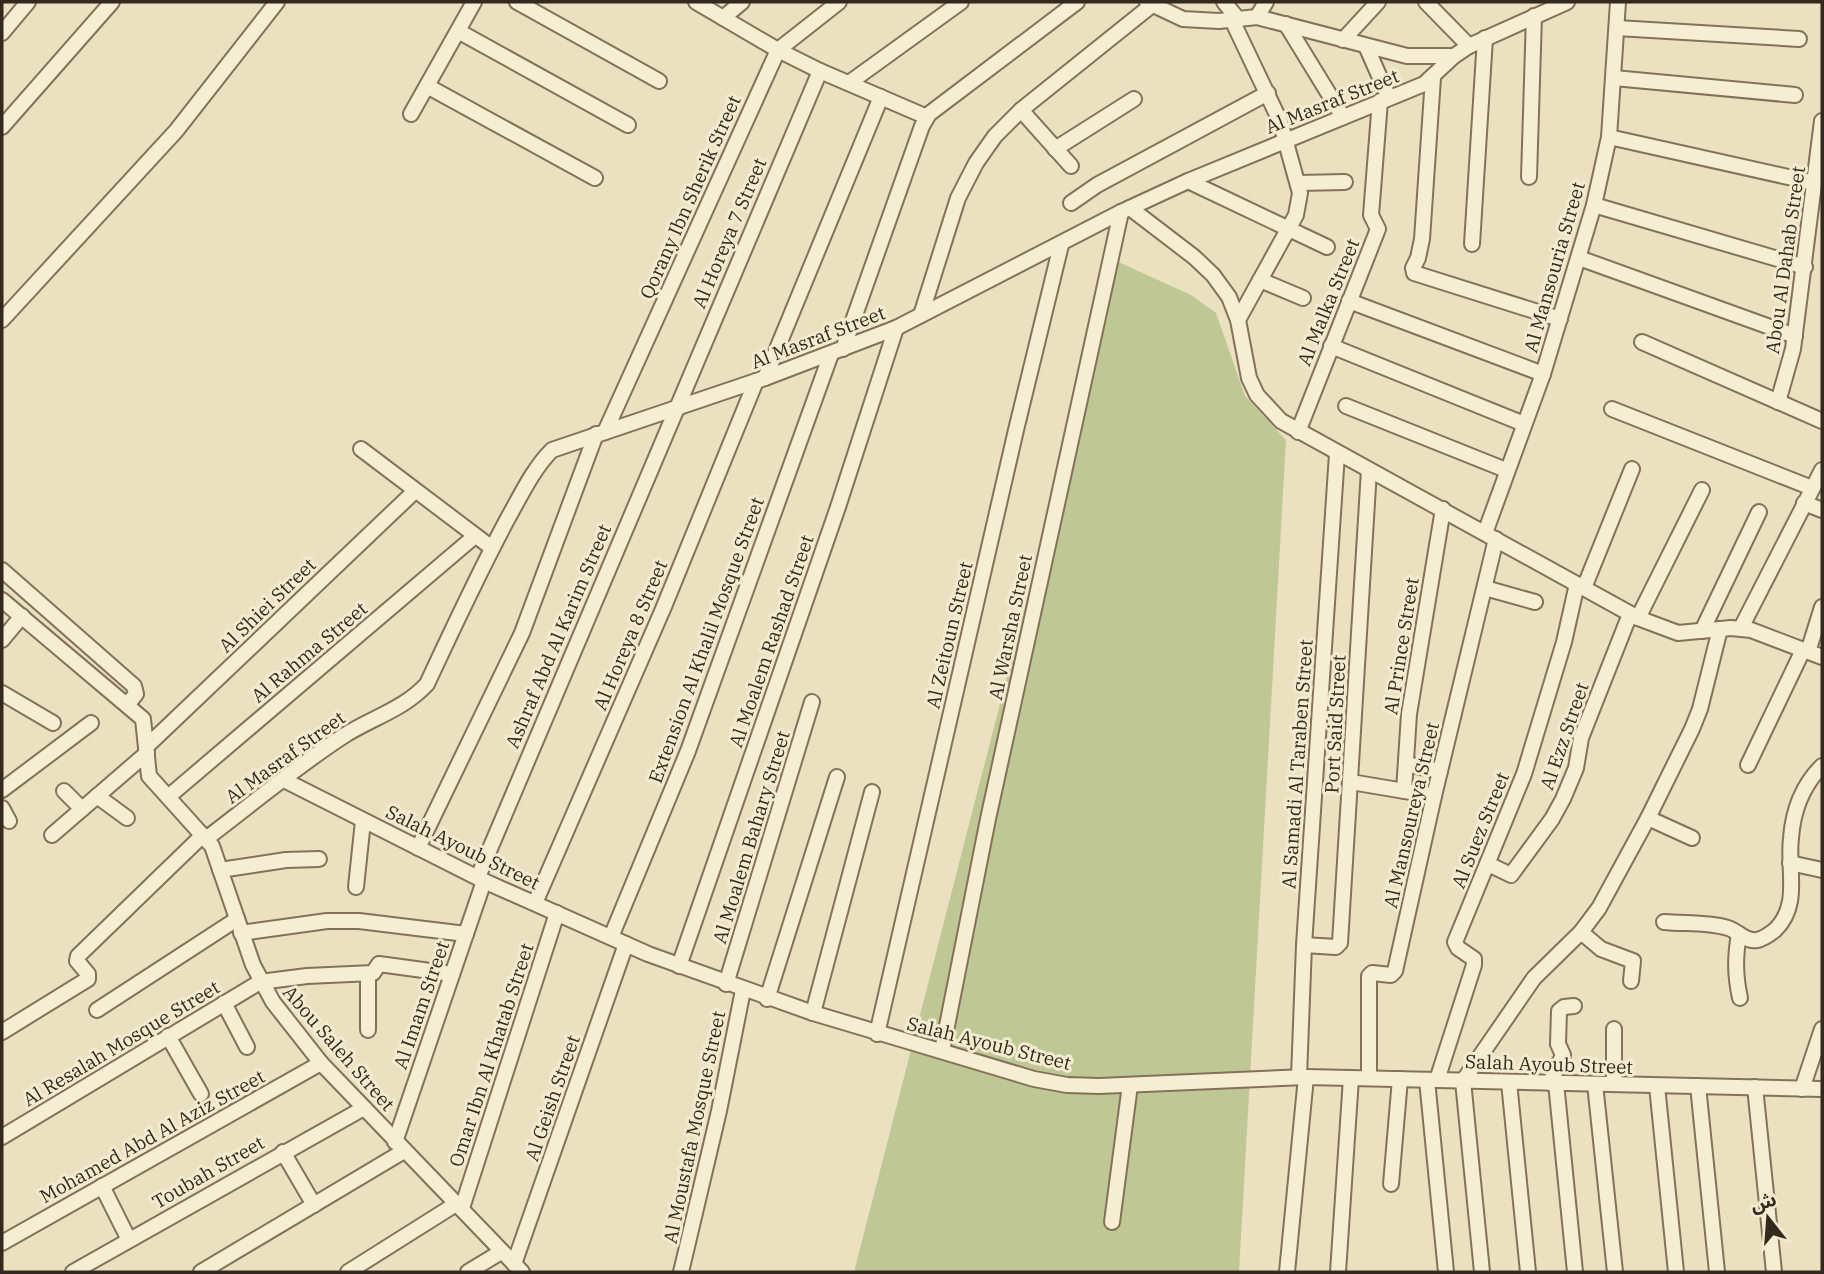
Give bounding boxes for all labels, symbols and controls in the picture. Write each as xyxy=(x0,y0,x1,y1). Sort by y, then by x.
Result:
street label: Al Masraf Street xyxy=(1262,63,1403,139)
street label: Qorany Ibn Sherik Street xyxy=(634,91,746,303)
street label: Al Horeya 7 Street xyxy=(687,154,772,312)
street label: Abou Al Dahab Street xyxy=(1760,164,1810,355)
street label: Al Mansouria Street xyxy=(1518,179,1590,355)
street label: Al Malka Street xyxy=(1292,235,1364,369)
street label: Al Masraf Street xyxy=(747,300,889,374)
street label: Extension Al Khalil Mosque Street xyxy=(643,494,769,786)
street label: Ashraf Abd Al Karim Street xyxy=(500,520,616,752)
street label: Al Moalem Rashad Street xyxy=(723,531,819,750)
street label: Al Shiei Street xyxy=(213,552,321,657)
street label: Al Warsha Street xyxy=(983,552,1037,702)
street label: Al Horeya 8 Street xyxy=(588,556,673,714)
street label: Al Zeitoun Street xyxy=(920,559,978,711)
street label: Al Prince Street xyxy=(1378,575,1424,716)
street label: Al Rahma Street xyxy=(246,596,372,708)
street label: Al Samadi Al Taraben Street xyxy=(1276,638,1318,890)
street label: Port Said Street xyxy=(1319,654,1351,794)
street label: Al Ezz Street xyxy=(1534,679,1594,793)
street label: Al Masraf Street xyxy=(220,705,350,808)
street label: Al Mansoureya Street xyxy=(1378,719,1444,910)
street label: Al Moalem Bahary Street xyxy=(707,727,795,946)
street label: Al Suez Street xyxy=(1446,768,1514,892)
street label: Salah Ayoub Street xyxy=(382,799,544,895)
street label: Al Imam Street xyxy=(388,938,454,1072)
street label: Omar Ibn Al Khatab Street xyxy=(443,940,539,1170)
street label: Al Resalah Mosque Street xyxy=(18,975,224,1111)
street label: Abou Saleh Street xyxy=(278,980,400,1116)
street label: Al Moustafa Mosque Street xyxy=(658,1008,730,1245)
street label: Salah Ayoub Street xyxy=(904,1011,1074,1075)
street label: Al Geish Street xyxy=(519,1032,585,1164)
street label: Salah Ayoub Street xyxy=(1465,1049,1634,1079)
street label: Mohamed Abd Al Aziz Street xyxy=(35,1064,269,1208)
street label: Toubah Street xyxy=(148,1130,269,1214)
north arrow xyxy=(1733,1183,1803,1253)
text: ش xyxy=(1747,1186,1779,1217)

